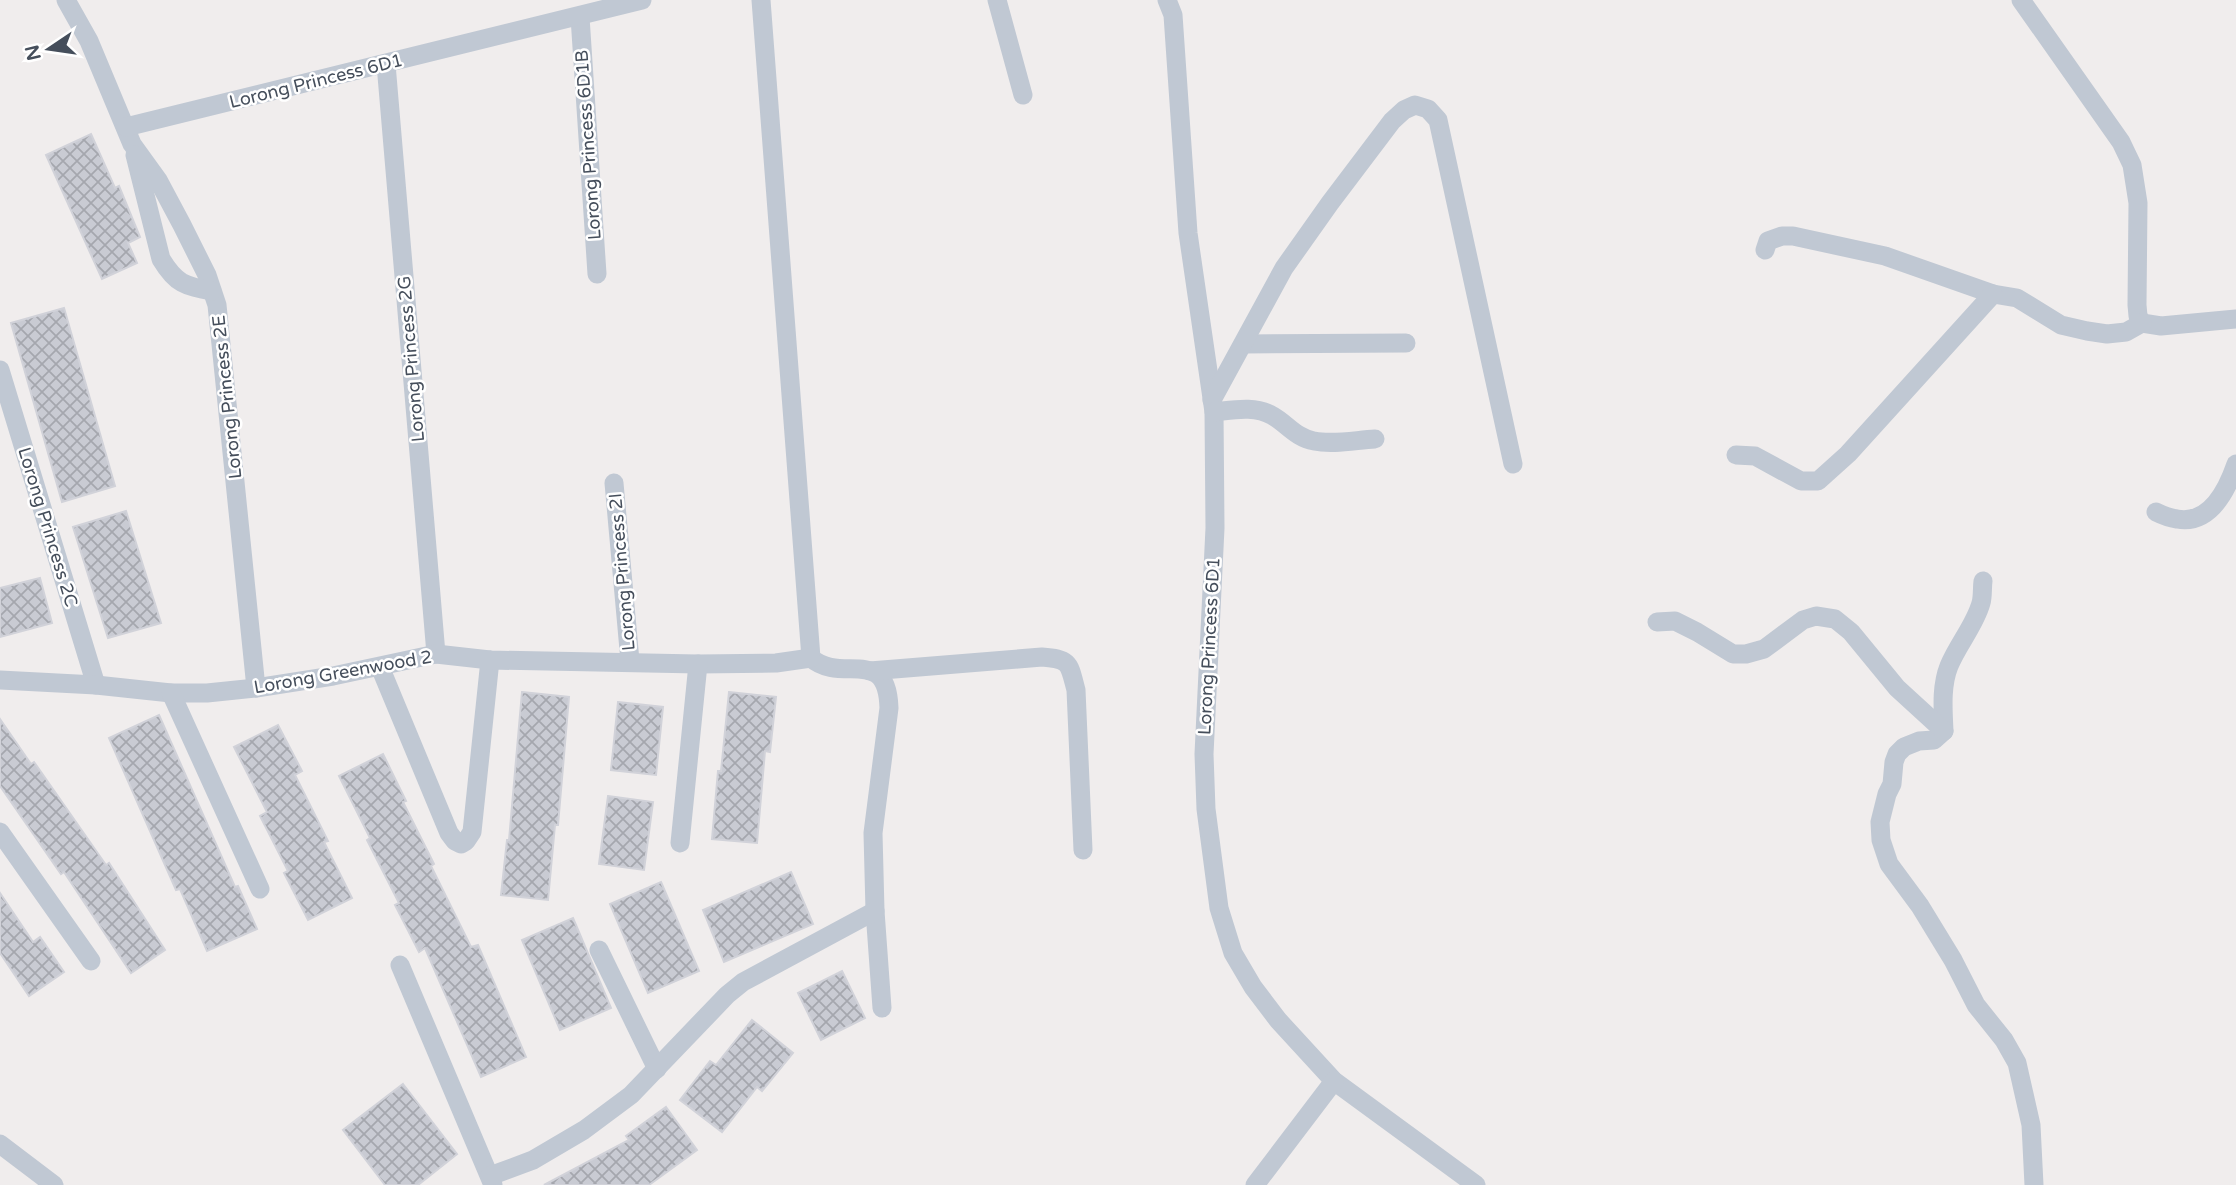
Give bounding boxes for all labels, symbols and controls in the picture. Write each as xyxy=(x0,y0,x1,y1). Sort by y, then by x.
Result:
north arrow xyxy=(14,14,84,84)
text: N xyxy=(21,43,46,63)
street label: Lorong Princess 6D1 xyxy=(227,49,405,113)
street label: Lorong Princess 6D1B xyxy=(570,49,606,241)
street label: Lorong Princess 2G xyxy=(393,275,429,443)
street label: Lorong Princess 2E xyxy=(207,314,247,480)
street label: Lorong Princess 2C xyxy=(13,445,83,609)
street label: Lorong Princess 2I xyxy=(604,492,640,652)
street label: Lorong Princess 6D1 xyxy=(1193,557,1225,735)
street label: Lorong Greenwood 2 xyxy=(252,645,434,699)

